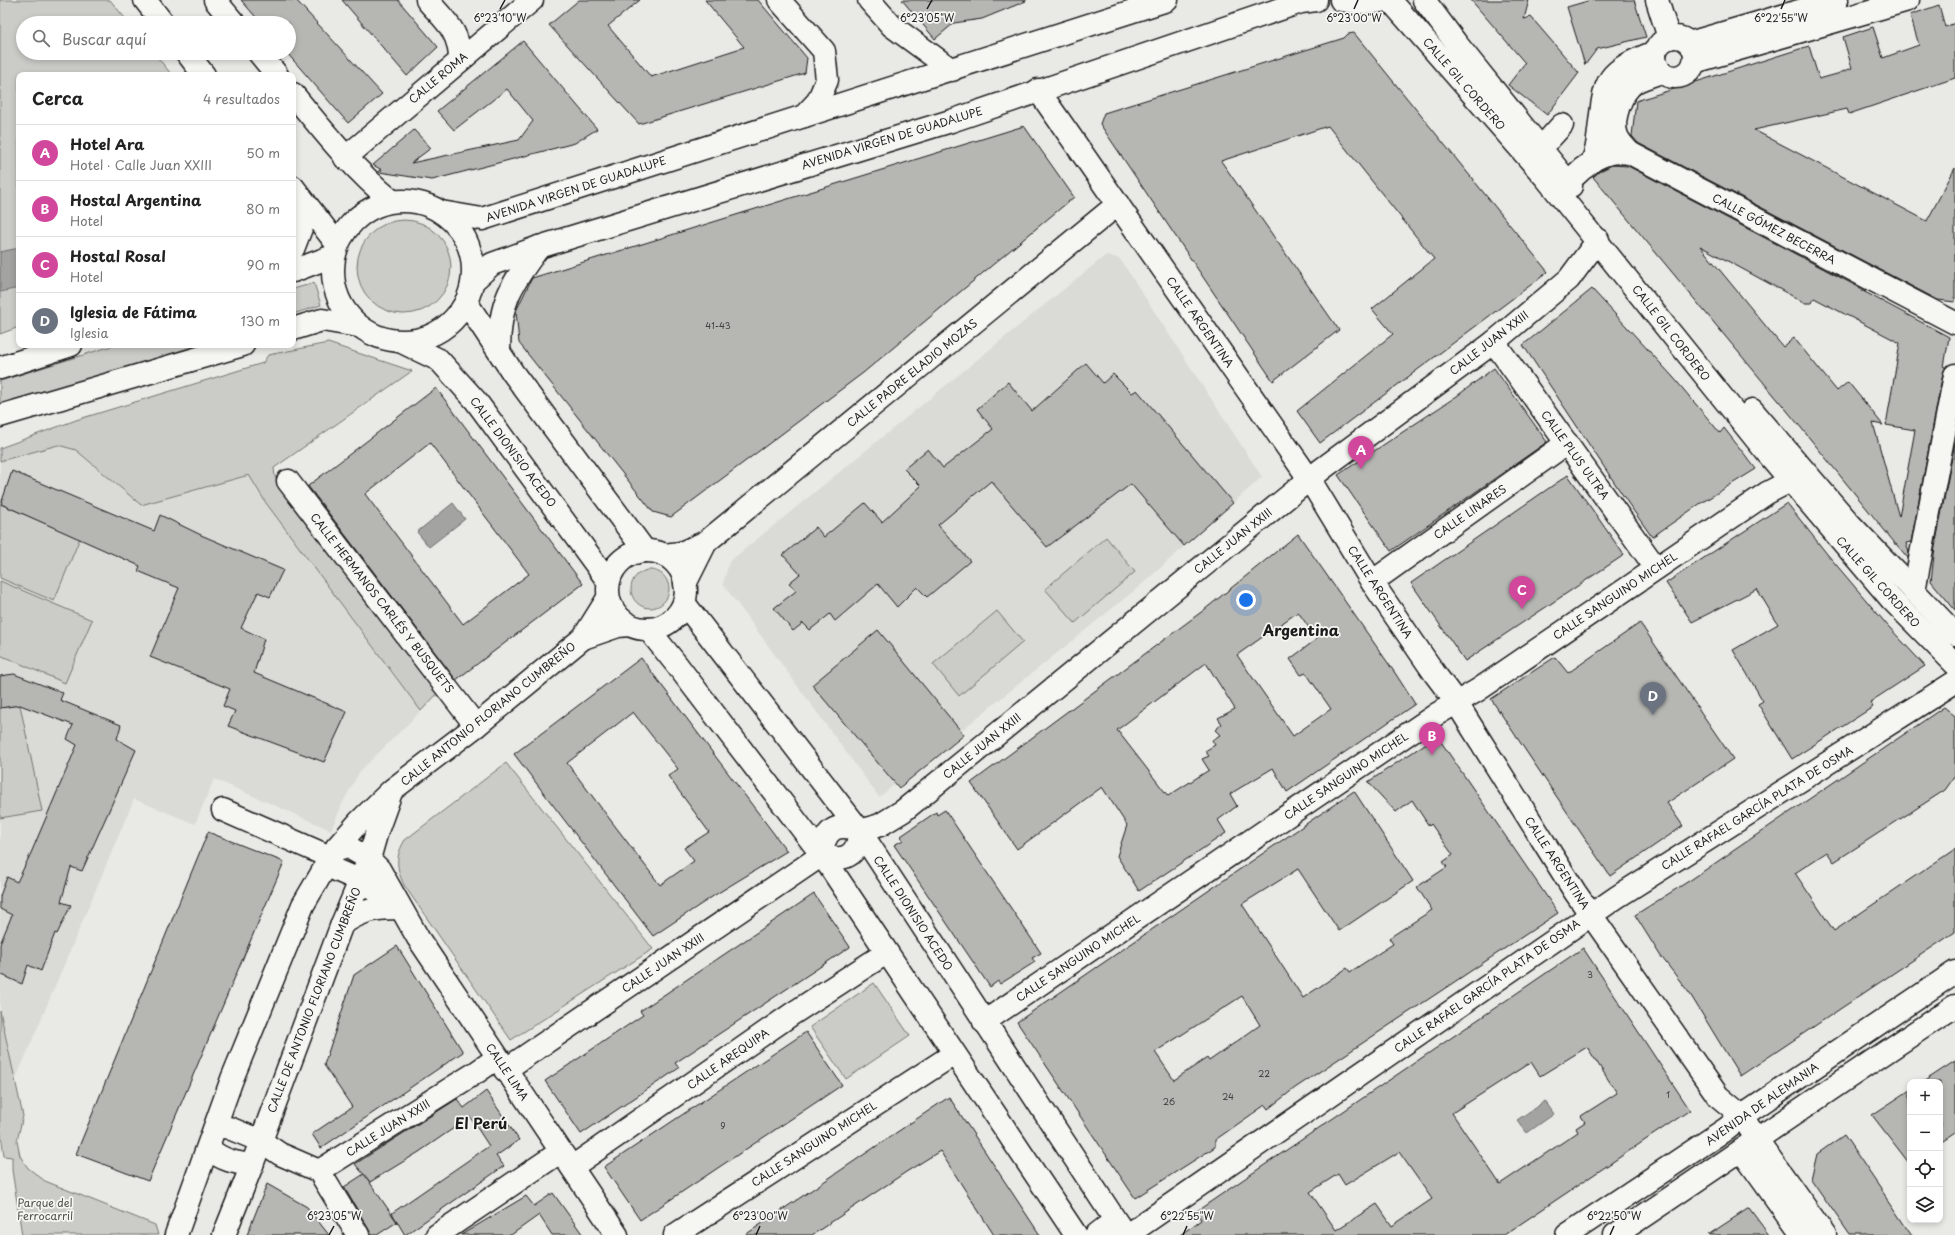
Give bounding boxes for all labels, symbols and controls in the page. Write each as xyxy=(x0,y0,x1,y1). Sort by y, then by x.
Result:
text: 6°23'10"W xyxy=(474,10,527,25)
text: 6°23'05"W xyxy=(900,10,955,25)
text: 6°23'00"W xyxy=(1326,10,1383,25)
text: 6°22'55"W xyxy=(1754,10,1809,25)
search box xyxy=(16,16,296,60)
icon: search xyxy=(30,27,52,49)
text: Buscar aquí xyxy=(62,27,146,50)
street label: CALLE GIL CORDERO xyxy=(1419,34,1510,134)
street label: CALLE ROMA xyxy=(405,48,471,107)
text: Cerca xyxy=(32,85,83,111)
text: 4 resultados xyxy=(203,89,280,108)
street label: AVENIDA VIRGEN DE GUADALUPE xyxy=(799,102,985,173)
text: Hotel Ara xyxy=(70,132,144,155)
text: A xyxy=(40,143,50,162)
text: 50 m xyxy=(246,143,280,162)
street label: AVENIDA VIRGEN DE GUADALUPE xyxy=(483,151,668,226)
text: Hotel · Calle Juan XXIII xyxy=(70,155,212,174)
text: Hostal Argentina xyxy=(70,188,202,211)
street label: CALLE GÓMEZ BECERRA xyxy=(1709,189,1839,268)
text: B xyxy=(41,199,49,218)
text: 80 m xyxy=(246,199,280,218)
text: Hotel xyxy=(70,211,103,230)
text: Hostal Rosal xyxy=(70,244,166,267)
text: C xyxy=(40,255,50,274)
text: 90 m xyxy=(247,255,280,274)
text: Hotel xyxy=(70,267,103,286)
street label: CALLE ARGENTINA xyxy=(1163,273,1239,371)
street label: CALLE GIL CORDERO xyxy=(1628,281,1714,384)
text: Iglesia de Fátima xyxy=(70,300,197,323)
street label: CALLE JUAN XXIII xyxy=(1446,306,1532,379)
text: D xyxy=(40,311,50,330)
text: 130 m xyxy=(241,311,280,330)
street label: CALLE PADRE ELADIO MOZAS xyxy=(843,314,981,431)
house number: 41-43 xyxy=(705,318,731,332)
text: Iglesia xyxy=(70,323,108,342)
street label: CALLE DIONISIO ACEDO xyxy=(466,393,561,511)
street label: CALLE PLUS ULTRA xyxy=(1537,407,1614,503)
pin: A xyxy=(1348,436,1374,469)
street label: CALLE LINARES xyxy=(1430,480,1510,543)
street label: CALLE JUAN XXIII xyxy=(1190,504,1275,578)
street label: CALLE HERMANOS CARLÉS Y BUSQUETS xyxy=(307,509,458,696)
street label: CALLE GIL CORDERO xyxy=(1833,532,1924,631)
street label: CALLE ARGENTINA xyxy=(1344,542,1417,642)
street label: CALLE SANGUINO MICHEL xyxy=(1549,548,1680,644)
pin: C xyxy=(1509,576,1535,609)
your location xyxy=(1236,590,1256,610)
district label: Argentina xyxy=(1262,618,1340,641)
street label: CALLE ANTONIO FLORIANO CUMBREÑO xyxy=(397,637,579,790)
pin: D xyxy=(1640,682,1666,715)
street label: CALLE JUAN XXIII xyxy=(939,709,1024,783)
pin: B xyxy=(1419,722,1445,755)
street label: CALLE SANGUINO MICHEL xyxy=(1280,728,1411,824)
street label: CALLE RAFAEL GARCÍA PLATA DE OSMA xyxy=(1658,741,1856,874)
street label: CALLE ARGENTINA xyxy=(1521,813,1594,913)
street label: CALLE DIONISIO ACEDO xyxy=(870,852,957,974)
street label: CALLE DE ANTONIO FLORIANO CUMBREÑO xyxy=(263,884,365,1115)
street label: CALLE SANGUINO MICHEL xyxy=(1012,910,1143,1006)
street label: CALLE RAFAEL GARCÍA PLATA DE OSMA xyxy=(1390,915,1583,1057)
street label: CALLE JUAN XXIII xyxy=(618,929,707,997)
house number: 3 xyxy=(1587,967,1593,981)
street label: CALLE AREQUIPA xyxy=(683,1024,773,1093)
street label: CALLE LIMA xyxy=(482,1039,533,1104)
street label: AVENIDA DE ALEMANIA xyxy=(1702,1058,1822,1149)
house number: 22 xyxy=(1258,1066,1270,1080)
map controls xyxy=(1907,1079,1943,1223)
button: + xyxy=(1907,1079,1943,1115)
house number: 1 xyxy=(1666,1087,1670,1101)
house number: 24 xyxy=(1222,1089,1234,1103)
house number: 26 xyxy=(1163,1094,1175,1108)
street label: CALLE JUAN XXIII xyxy=(342,1095,433,1160)
street label: CALLE SANGUINO MICHEL xyxy=(748,1097,880,1191)
district label: El Perú xyxy=(455,1111,507,1134)
button: − xyxy=(1907,1115,1943,1151)
house number: 9 xyxy=(720,1118,726,1132)
button: locate xyxy=(1907,1151,1943,1187)
button: layers xyxy=(1907,1187,1943,1223)
park label: Parque del Ferrocarril xyxy=(17,1194,73,1224)
text: 6°23'05"W xyxy=(307,1208,362,1223)
text: 6°23'00"W xyxy=(732,1208,789,1223)
text: 6°22'55"W xyxy=(1160,1208,1215,1223)
text: 6°22'50"W xyxy=(1587,1208,1642,1223)

